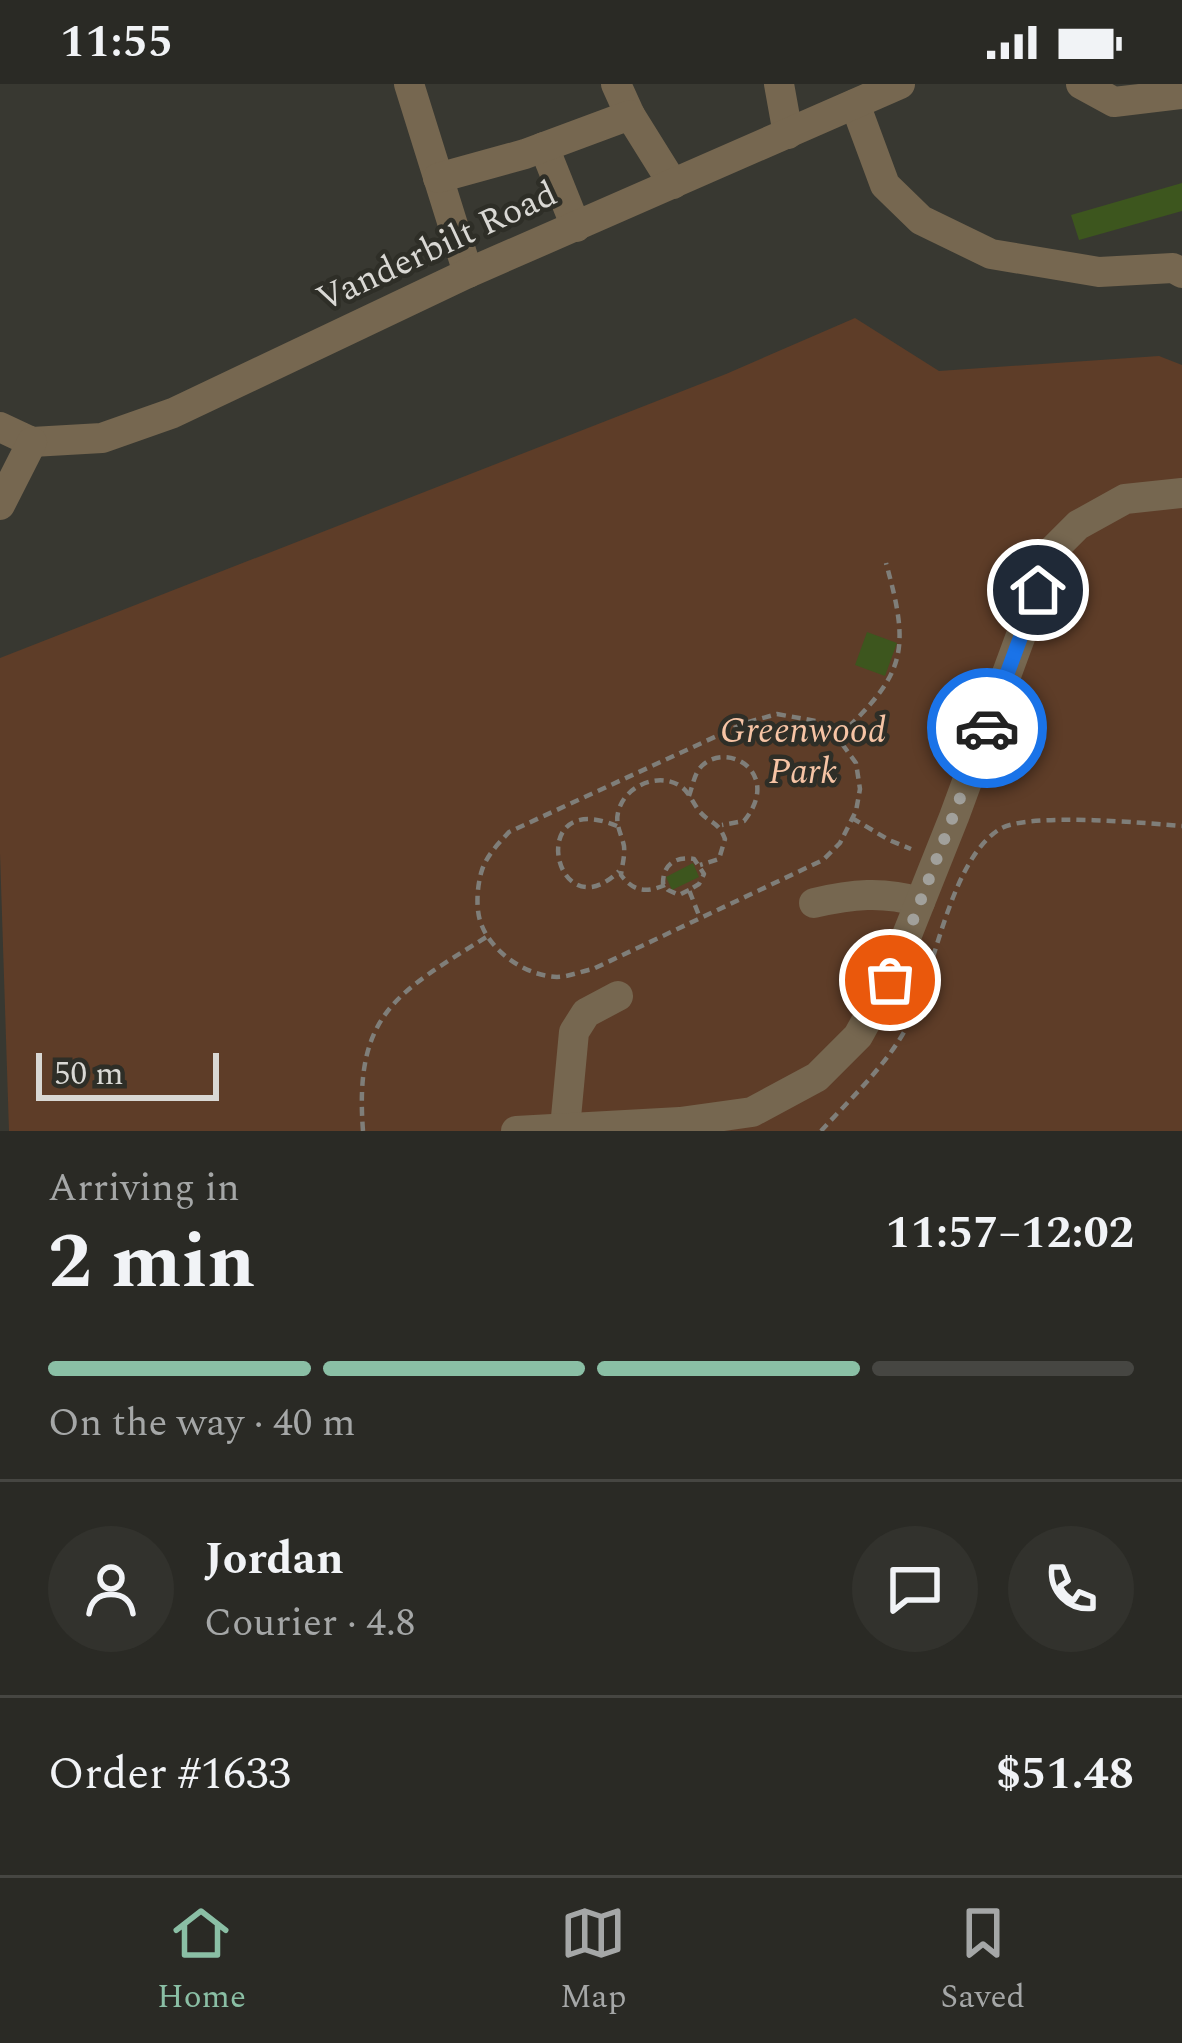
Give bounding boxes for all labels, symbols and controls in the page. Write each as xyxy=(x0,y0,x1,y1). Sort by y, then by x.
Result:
text: 11:55 xyxy=(60,8,173,77)
street label: Vanderbilt Road xyxy=(307,167,567,327)
pin xyxy=(987,539,1089,641)
icon: home xyxy=(1005,557,1071,623)
courier xyxy=(927,668,1047,788)
icon: car xyxy=(954,695,1020,761)
park label: Greenwood Park xyxy=(720,704,886,800)
pin xyxy=(839,929,941,1031)
icon: bag xyxy=(857,947,923,1013)
scale bar xyxy=(36,1047,219,1100)
text: 50 m xyxy=(54,1049,124,1099)
text: Arriving in xyxy=(48,1159,240,1218)
text: 11:57–12:02 xyxy=(885,1199,1134,1268)
text: 2 min xyxy=(48,1203,256,1322)
text: On the way · 40 m xyxy=(48,1394,356,1453)
text: Jordan xyxy=(204,1525,344,1594)
button: person xyxy=(48,1526,174,1652)
button: chat xyxy=(852,1526,978,1652)
button: phone xyxy=(1008,1526,1134,1652)
text: Courier · 4.8 xyxy=(204,1594,415,1653)
text: Order #1633 xyxy=(48,1740,291,1809)
text: $51.48 xyxy=(996,1740,1134,1809)
tab: Home xyxy=(157,1900,246,2022)
tab: Map xyxy=(560,1900,626,2022)
tab: Saved xyxy=(940,1900,1025,2022)

